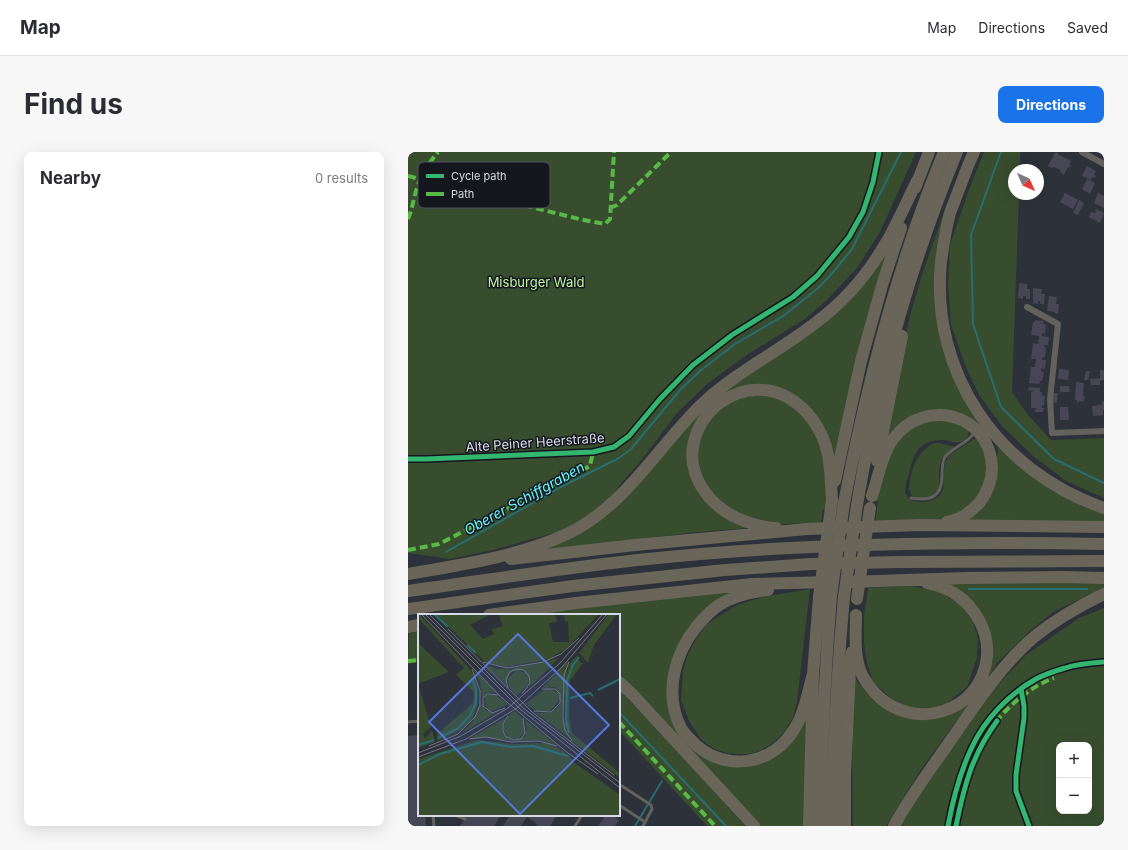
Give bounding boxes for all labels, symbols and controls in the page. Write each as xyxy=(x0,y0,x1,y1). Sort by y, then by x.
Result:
text: Map xyxy=(20,16,61,39)
text: Map xyxy=(927,19,956,36)
text: Directions xyxy=(978,19,1045,36)
text: Saved xyxy=(1067,19,1108,36)
button: Directions xyxy=(998,86,1104,123)
text: Find us xyxy=(24,87,123,121)
legend xyxy=(418,162,550,208)
north arrow xyxy=(1008,164,1044,200)
text: Nearby xyxy=(40,168,101,188)
text: Cycle path xyxy=(451,169,507,183)
text: 0 results xyxy=(315,170,368,186)
text: Path xyxy=(451,187,474,201)
park label: Misburger Wald xyxy=(488,274,584,290)
street label: Alte Peiner Heerstraße xyxy=(465,429,605,455)
water label: Oberer Schiffgraben xyxy=(461,458,587,538)
inset map xyxy=(418,614,620,816)
map controls xyxy=(1056,742,1092,814)
button: + xyxy=(1056,742,1092,778)
button: − xyxy=(1056,778,1092,814)

